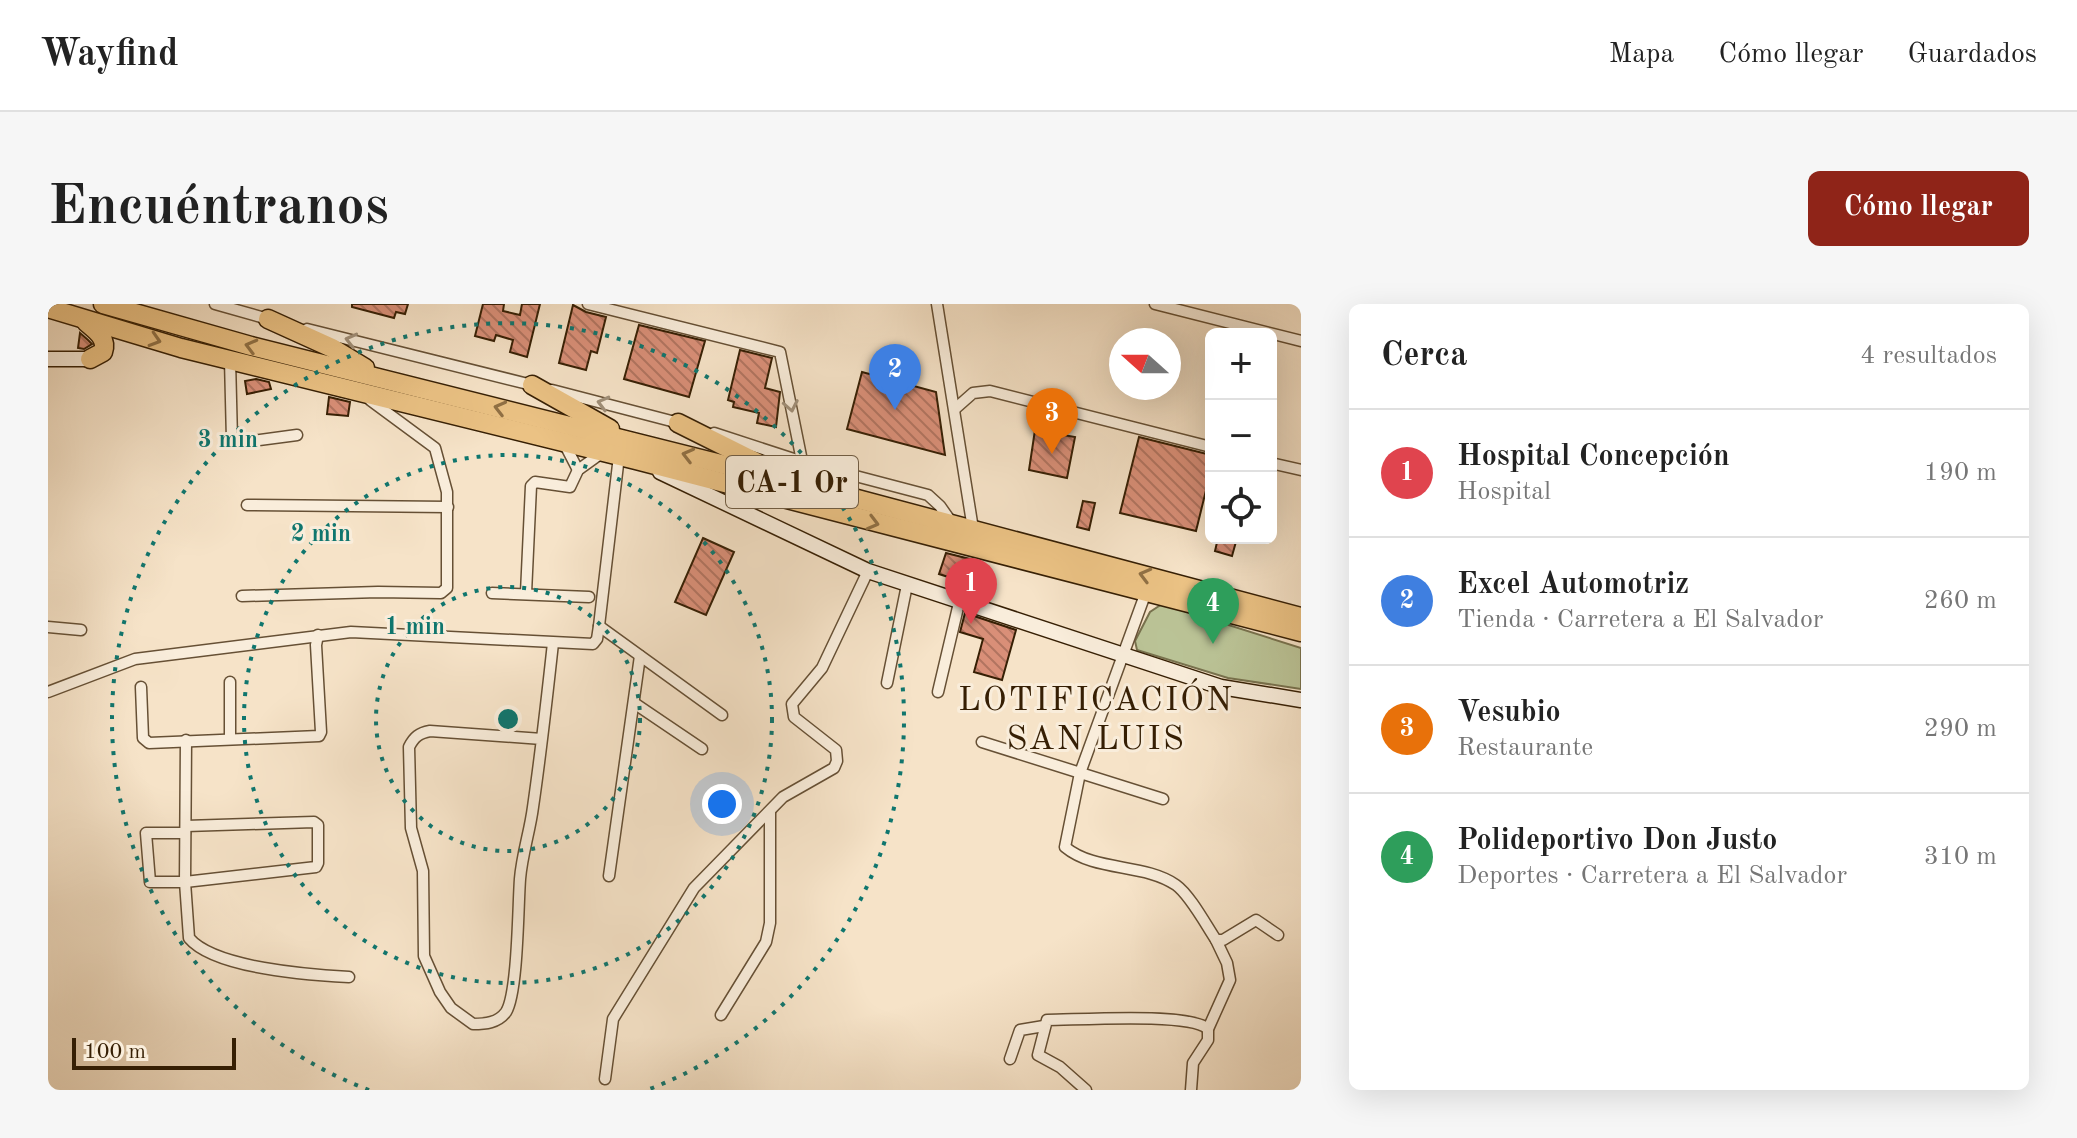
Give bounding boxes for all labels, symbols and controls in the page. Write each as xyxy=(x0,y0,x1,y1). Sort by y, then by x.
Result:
text: Wayfind xyxy=(40,36,178,74)
text: Mapa xyxy=(1609,41,1674,69)
text: Cómo llegar xyxy=(1718,41,1863,69)
text: Guardados xyxy=(1907,41,2037,69)
button: Cómo llegar xyxy=(1808,171,2029,246)
text: Encuéntranos xyxy=(48,180,389,236)
north arrow xyxy=(1109,328,1181,400)
map controls xyxy=(1205,328,1277,544)
button: + xyxy=(1205,328,1277,400)
one-way arrow xyxy=(148,331,162,347)
one-way arrow xyxy=(344,332,358,349)
one-way arrow xyxy=(245,338,259,355)
text: Cerca xyxy=(1381,339,1467,373)
text: 4 resultados xyxy=(1860,343,1997,369)
pin: 2 xyxy=(869,344,921,410)
pin: 3 xyxy=(1026,388,1078,454)
one-way arrow xyxy=(596,396,610,413)
one-way arrow xyxy=(782,399,799,413)
button: − xyxy=(1205,400,1277,472)
one-way arrow xyxy=(494,401,507,418)
text: 3 min xyxy=(198,429,258,453)
text: Hospital Concepción xyxy=(1457,442,1730,472)
one-way arrow xyxy=(682,448,696,465)
road number: CA-1 Or xyxy=(726,456,858,508)
text: 1 xyxy=(1399,460,1415,486)
text: 190 m xyxy=(1924,460,1997,486)
button: locate xyxy=(1205,472,1277,544)
text: Hospital xyxy=(1457,479,1551,505)
one-way arrow xyxy=(866,513,880,530)
text: 2 min xyxy=(291,523,351,547)
pin: 1 xyxy=(945,558,997,624)
one-way arrow xyxy=(1139,567,1153,584)
text: Excel Automotriz xyxy=(1457,570,1689,600)
pin: 4 xyxy=(1187,578,1239,644)
text: 2 xyxy=(1399,588,1415,614)
text: 260 m xyxy=(1924,588,1997,614)
text: Tienda · Carretera a El Salvador xyxy=(1457,607,1824,633)
text: 1 min xyxy=(385,616,445,640)
district label: LOTIFICACIÓN SAN LUIS xyxy=(958,678,1234,757)
text: Vesubio xyxy=(1457,698,1561,728)
centre of rings xyxy=(494,705,522,733)
text: 3 xyxy=(1399,716,1415,742)
text: 290 m xyxy=(1924,716,1997,742)
text: Restaurante xyxy=(1457,735,1593,761)
your location xyxy=(702,784,742,824)
text: Polideportivo Don Justo xyxy=(1457,826,1777,856)
text: 4 xyxy=(1399,844,1415,870)
text: 310 m xyxy=(1924,844,1997,870)
text: Deportes · Carretera a El Salvador xyxy=(1457,863,1847,889)
scale bar xyxy=(72,1034,236,1070)
text: 100 m xyxy=(84,1041,146,1063)

